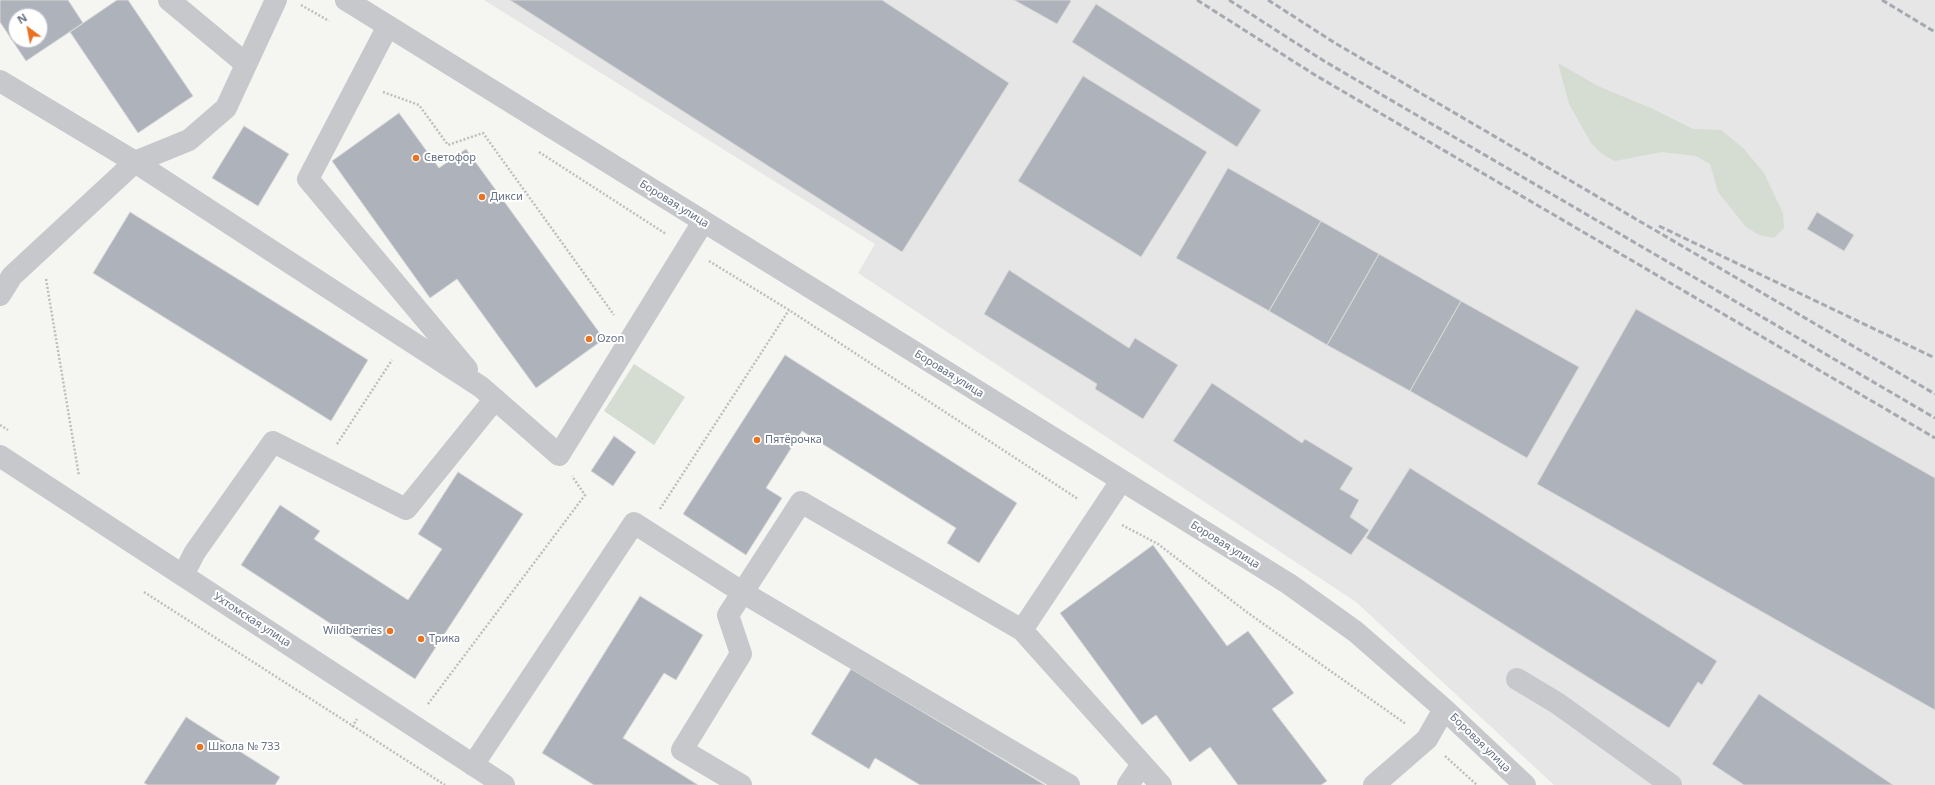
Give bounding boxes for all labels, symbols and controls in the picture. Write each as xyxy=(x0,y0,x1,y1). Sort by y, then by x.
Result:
north arrow xyxy=(8,8,48,48)
text: N xyxy=(14,10,30,27)
place label: Светофор xyxy=(424,151,476,165)
marker: Светофор xyxy=(411,153,421,163)
street label: Боровая улица xyxy=(637,177,711,231)
place label: Дикси xyxy=(490,190,523,204)
marker: Дикси xyxy=(477,192,487,202)
place label: Ozon xyxy=(597,332,624,346)
marker: Ozon xyxy=(584,334,594,344)
street label: Боровая улица xyxy=(912,347,986,401)
place label: Пятёрочка xyxy=(765,433,822,447)
marker: Пятёрочка xyxy=(752,435,762,445)
street label: Боровая улица xyxy=(1188,518,1262,572)
street label: Ухтомская улица xyxy=(211,590,293,650)
place label: Wildberries xyxy=(323,624,382,638)
marker: Wildberries xyxy=(385,626,395,636)
place label: Трика xyxy=(429,632,460,646)
marker: Трика xyxy=(416,634,426,644)
street label: Боровая улица xyxy=(1447,711,1513,775)
place label: Школа № 733 xyxy=(208,740,280,754)
marker: Школа № 733 xyxy=(195,742,205,752)

